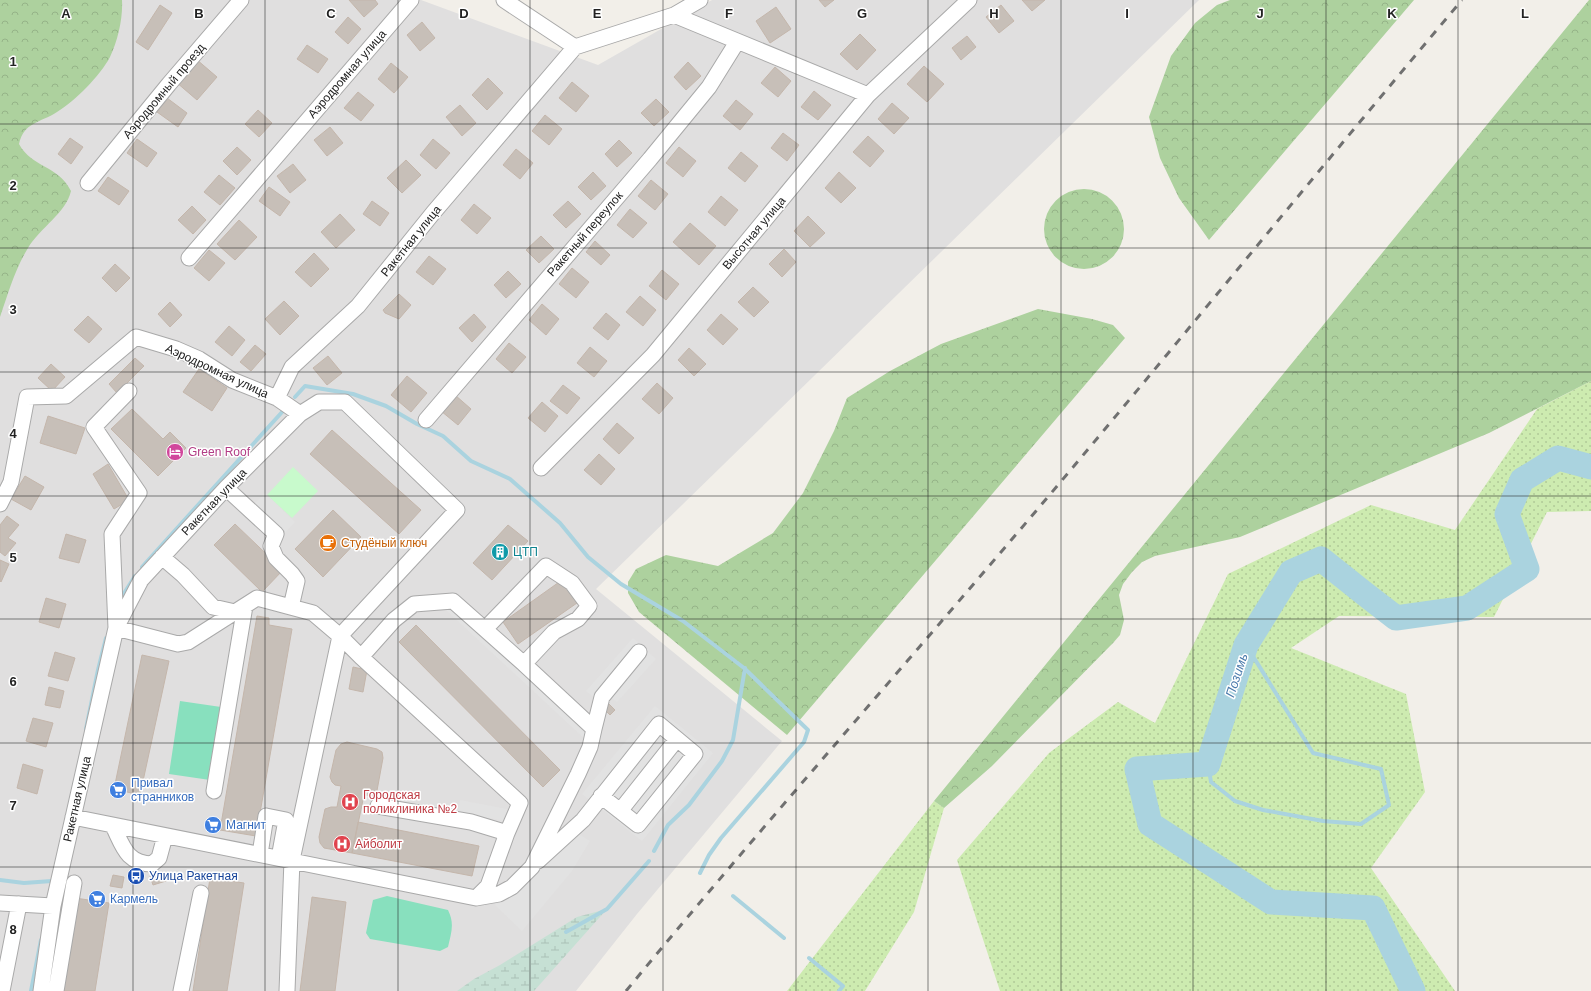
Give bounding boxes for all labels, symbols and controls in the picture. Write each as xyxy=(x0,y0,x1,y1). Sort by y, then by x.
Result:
text: A xyxy=(61,6,71,21)
text: B xyxy=(194,6,204,21)
text: C xyxy=(326,6,336,21)
text: D xyxy=(459,6,469,21)
text: E xyxy=(593,6,602,21)
text: F xyxy=(725,6,733,21)
text: G xyxy=(857,6,867,21)
text: H xyxy=(989,6,999,21)
text: I xyxy=(1125,6,1129,21)
text: J xyxy=(1256,6,1264,21)
text: K xyxy=(1387,6,1397,21)
text: L xyxy=(1521,6,1529,21)
street label: Аэродромная улица xyxy=(305,27,389,121)
street label: Аэродромный проезд xyxy=(120,41,208,141)
text: 1 xyxy=(9,54,17,69)
text: 2 xyxy=(9,178,17,193)
street label: Ракетный переулок xyxy=(544,188,626,279)
street label: Высотная улица xyxy=(719,193,789,272)
street label: Ракетная улица xyxy=(378,202,444,279)
text: 3 xyxy=(9,302,17,317)
street label: Аэродромная улица xyxy=(163,341,271,401)
text: 4 xyxy=(9,426,17,441)
hotel icon: Green Roof xyxy=(165,442,185,462)
place label: Green Roof xyxy=(188,445,251,459)
street label: Ракетная улица xyxy=(179,465,250,538)
cafe icon: Студёный ключ xyxy=(318,533,338,553)
place label: Студёный ключ xyxy=(341,536,427,550)
building icon: ЦТП xyxy=(490,542,510,562)
place label: ЦТП xyxy=(513,545,538,559)
text: 5 xyxy=(9,550,17,565)
water label: Позимь xyxy=(1222,651,1251,699)
text: 6 xyxy=(9,674,17,689)
street label: Ракетная улица xyxy=(60,754,94,843)
place label: Привал странников xyxy=(131,776,194,804)
supermarket icon: Привал странников xyxy=(108,780,128,800)
place label: Городская поликлиника №2 xyxy=(363,788,457,816)
hospital icon: Городская поликлиника №2 xyxy=(340,792,360,812)
text: 7 xyxy=(9,798,17,813)
supermarket icon: Магнит xyxy=(203,815,223,835)
place label: Магнит xyxy=(226,818,267,832)
hospital icon: Айболит xyxy=(332,834,352,854)
place label: Айболит xyxy=(355,837,403,851)
bus stop icon: Улица Ракетная xyxy=(126,866,146,886)
place label: Улица Ракетная xyxy=(149,869,238,883)
supermarket icon: Кармель xyxy=(87,889,107,909)
place label: Кармель xyxy=(110,892,158,906)
text: 8 xyxy=(9,922,17,937)

